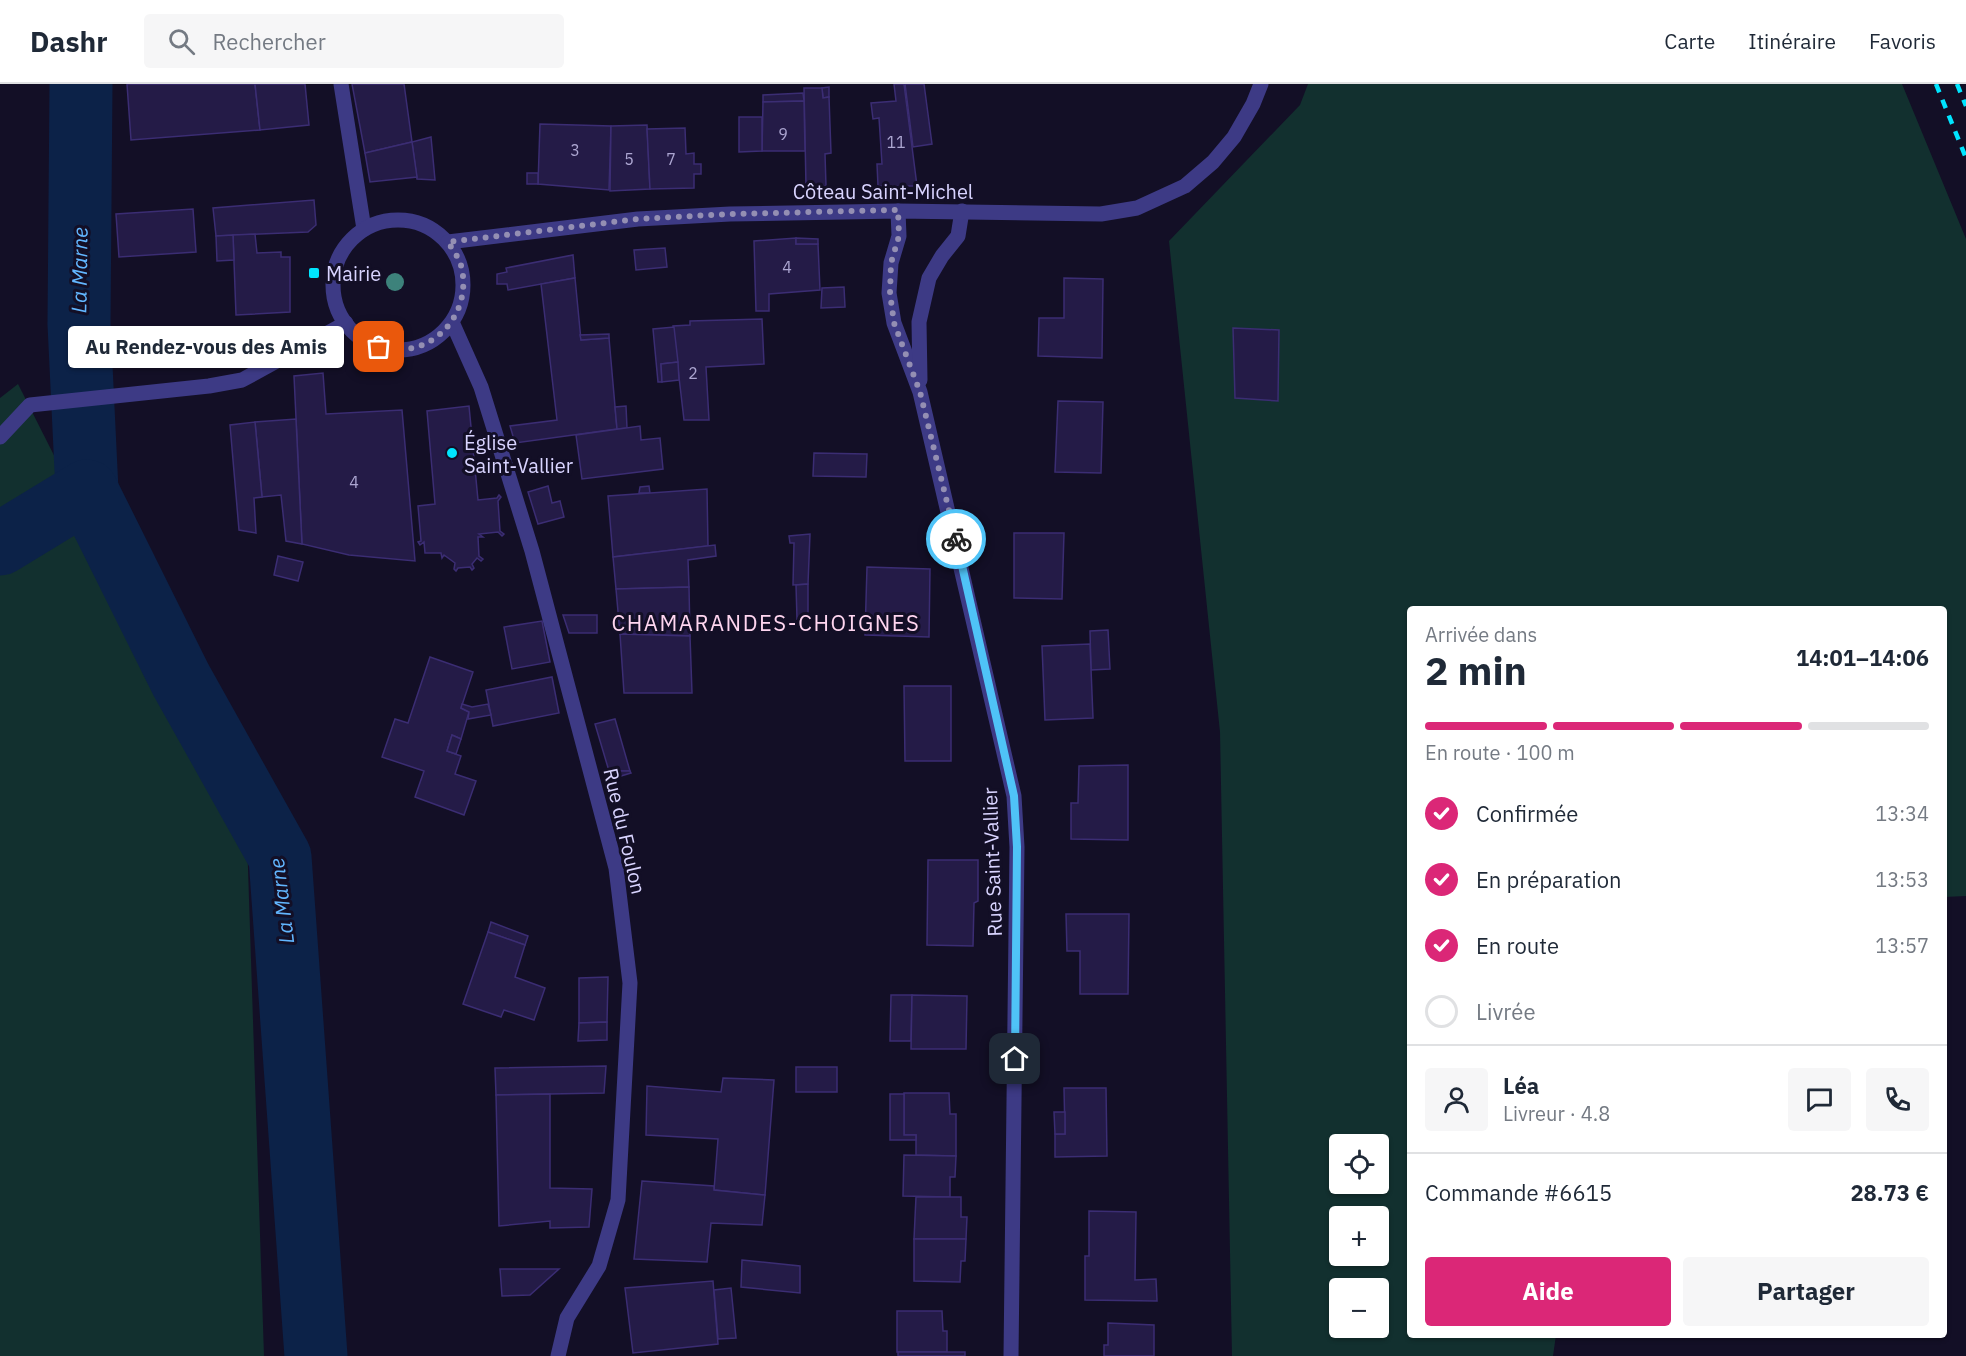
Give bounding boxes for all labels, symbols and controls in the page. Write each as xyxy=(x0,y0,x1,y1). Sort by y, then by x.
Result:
search box xyxy=(144,14,564,68)
text: Dashr xyxy=(30,23,108,60)
icon: search xyxy=(165,25,198,58)
text: Rechercher xyxy=(213,27,326,56)
text: Carte xyxy=(1664,27,1715,55)
text: Itinéraire xyxy=(1748,27,1836,55)
text: Favoris xyxy=(1869,27,1936,55)
house number: 9 xyxy=(778,124,788,144)
house number: 11 xyxy=(886,132,906,152)
house number: 3 xyxy=(570,140,580,160)
house number: 5 xyxy=(624,149,634,169)
house number: 7 xyxy=(666,149,676,169)
street label: Côteau Saint-Michel xyxy=(793,178,973,205)
water label: La Marne xyxy=(64,226,94,313)
house number: 4 xyxy=(782,257,792,277)
place label: Mairie xyxy=(326,260,381,287)
marker: Mairie xyxy=(307,266,321,280)
pin xyxy=(353,321,404,372)
callout: Au Rendez-vous des Amis xyxy=(67,326,343,368)
icon: bag xyxy=(362,330,395,363)
text: Au Rendez-vous des Amis xyxy=(85,333,327,360)
house number: 2 xyxy=(688,363,698,383)
place label: Église Saint-Vallier xyxy=(464,429,573,479)
marker: Église Saint-Vallier xyxy=(445,446,459,460)
house number: 4 xyxy=(349,472,359,492)
courier xyxy=(926,509,986,569)
icon: bike xyxy=(940,523,973,556)
district label: CHAMARANDES-CHOIGNES xyxy=(612,608,920,637)
text: Arrivée dans xyxy=(1425,621,1537,648)
text: 14:01–14:06 xyxy=(1796,643,1929,672)
text: 2 min xyxy=(1425,645,1527,696)
text: En route · 100 m xyxy=(1425,739,1575,766)
street label: Rue du Foulon xyxy=(597,765,653,897)
street label: Rue Saint-Vallier xyxy=(976,787,1008,937)
icon: check xyxy=(1425,797,1458,830)
text: Confirmée xyxy=(1476,799,1578,828)
text: 13:34 xyxy=(1875,800,1929,827)
water label: La Marne xyxy=(262,856,300,945)
icon: check xyxy=(1425,863,1458,896)
text: En préparation xyxy=(1476,865,1622,894)
text: 13:53 xyxy=(1875,866,1929,893)
icon: check xyxy=(1425,929,1458,962)
text: En route xyxy=(1476,931,1559,960)
text: 13:57 xyxy=(1875,932,1929,959)
text: Livrée xyxy=(1476,997,1535,1026)
pin xyxy=(989,1033,1040,1084)
icon: home xyxy=(998,1042,1031,1075)
button: person xyxy=(1425,1068,1488,1131)
button: chat xyxy=(1788,1068,1851,1131)
button: phone xyxy=(1866,1068,1929,1131)
text: Léa xyxy=(1503,1071,1539,1100)
text: Livreur · 4.8 xyxy=(1503,1100,1610,1127)
map controls xyxy=(1329,1134,1389,1338)
button: locate xyxy=(1329,1134,1389,1194)
text: Commande #6615 xyxy=(1425,1178,1612,1207)
text: 28.73 € xyxy=(1850,1178,1929,1207)
button: + xyxy=(1329,1206,1389,1266)
button: Aide xyxy=(1425,1257,1671,1326)
button: Partager xyxy=(1683,1257,1929,1326)
button: − xyxy=(1329,1278,1389,1338)

